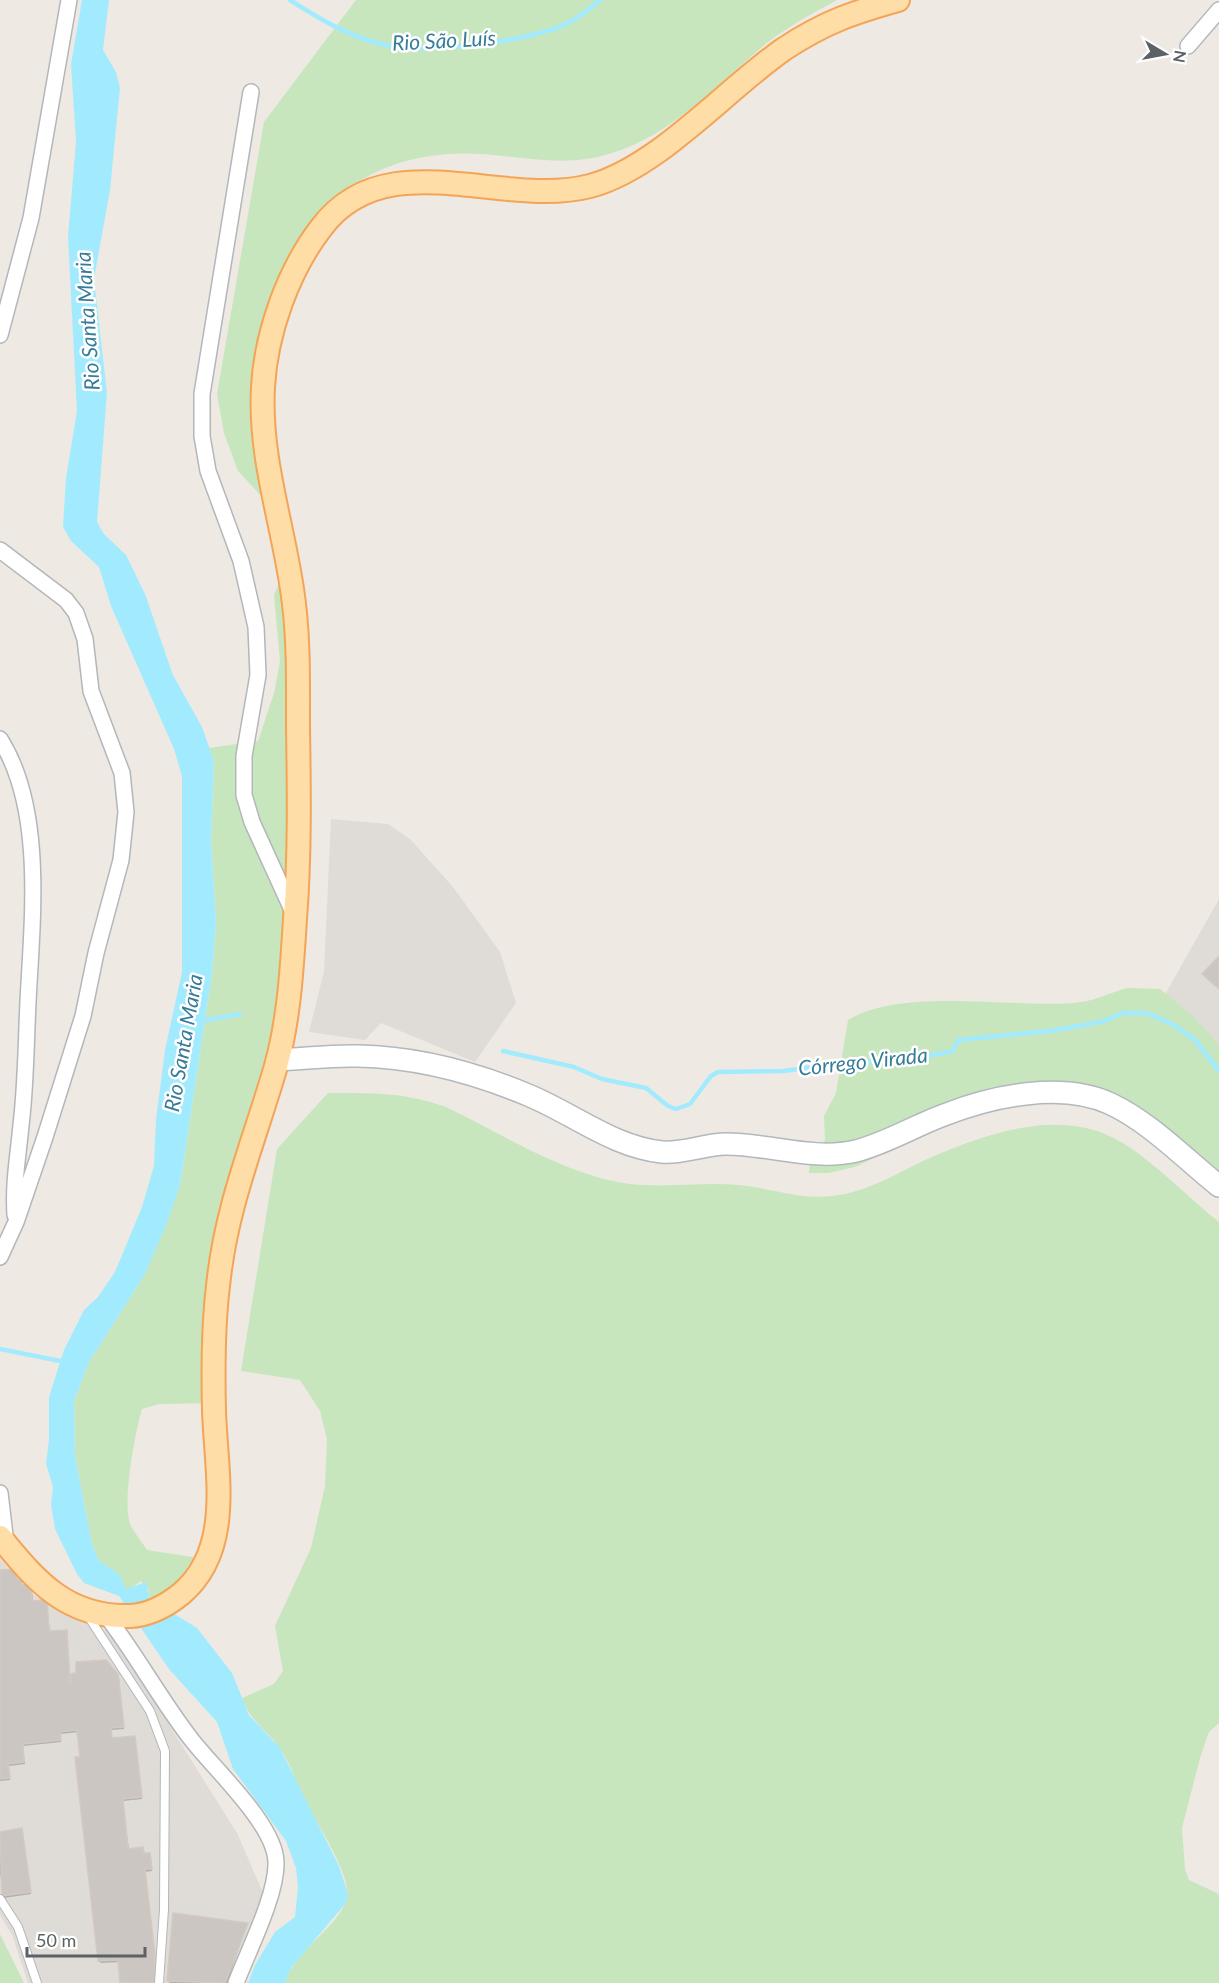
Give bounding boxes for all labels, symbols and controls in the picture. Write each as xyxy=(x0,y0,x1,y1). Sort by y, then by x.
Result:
water label: Rio São Luís xyxy=(391,24,496,55)
north arrow xyxy=(1135,24,1195,84)
text: N xyxy=(1170,49,1191,64)
water label: Rio Santa Maria xyxy=(69,251,104,391)
water label: Rio Santa Maria xyxy=(158,972,207,1113)
water label: Córrego Virada xyxy=(797,1041,929,1080)
scale bar xyxy=(27,1920,146,1958)
text: 50 m xyxy=(36,1929,76,1951)

